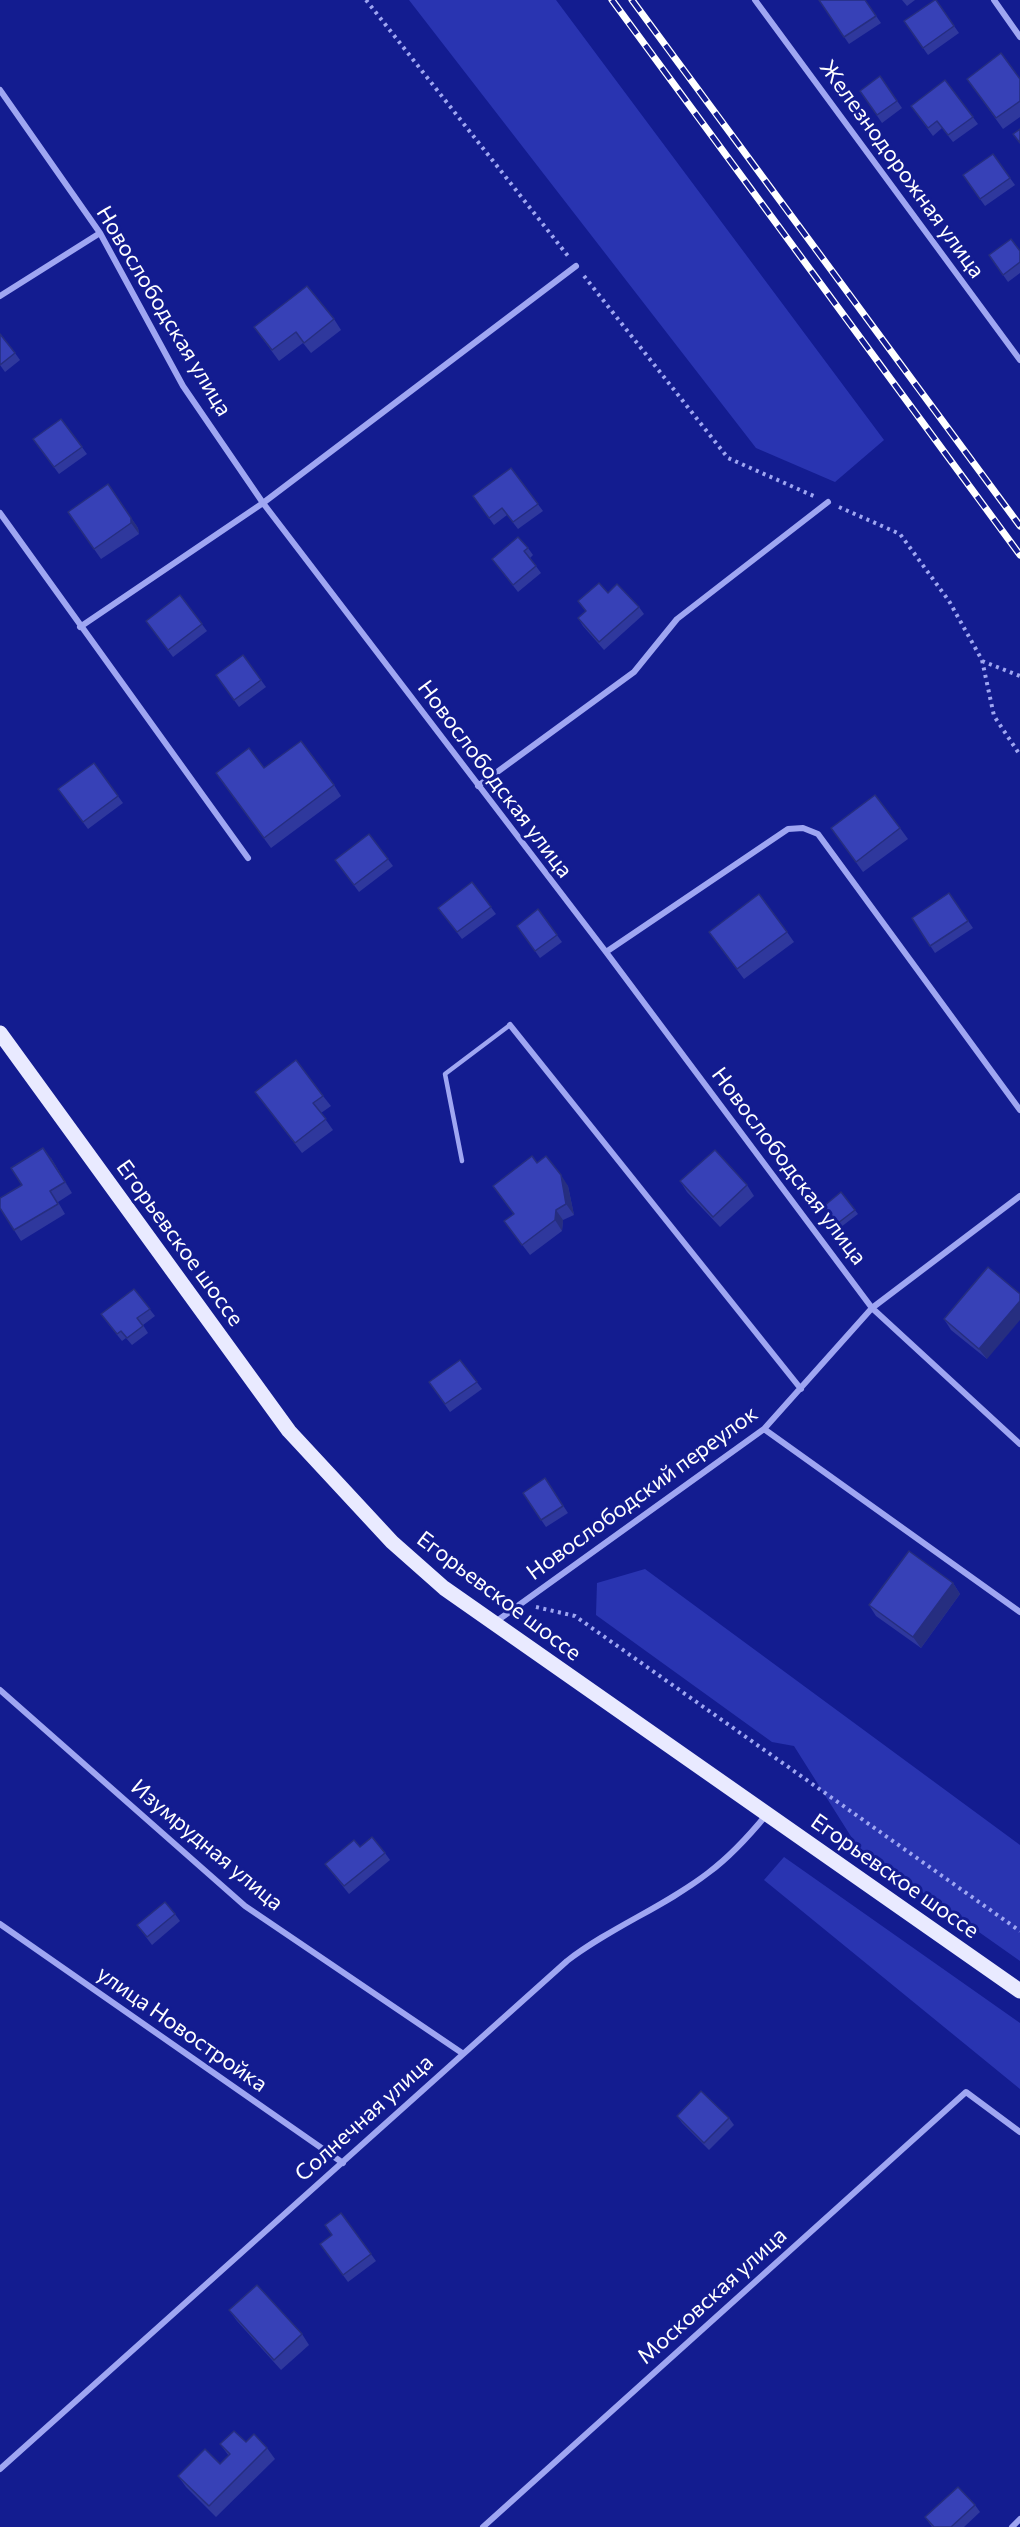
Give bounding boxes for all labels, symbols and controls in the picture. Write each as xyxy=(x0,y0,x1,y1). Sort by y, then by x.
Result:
street label: Железнодорожная улица xyxy=(814,55,990,283)
street label: Новослободская улица xyxy=(91,201,237,421)
street label: Новослободская улица xyxy=(412,675,578,883)
street label: Новослободская улица xyxy=(706,1062,872,1270)
street label: Егорьевское шоссе xyxy=(111,1155,249,1331)
street label: Новослободский переулок xyxy=(521,1400,763,1586)
street label: Егорьевское шоссе xyxy=(412,1526,586,1666)
street label: Изумрудная улица xyxy=(126,1774,288,1916)
street label: Егорьевское шоссе xyxy=(806,1808,984,1944)
street label: улица Новостройка xyxy=(92,1960,272,2098)
street label: Солнечная улица xyxy=(290,2049,438,2187)
street label: Московская улица xyxy=(632,2222,792,2370)

